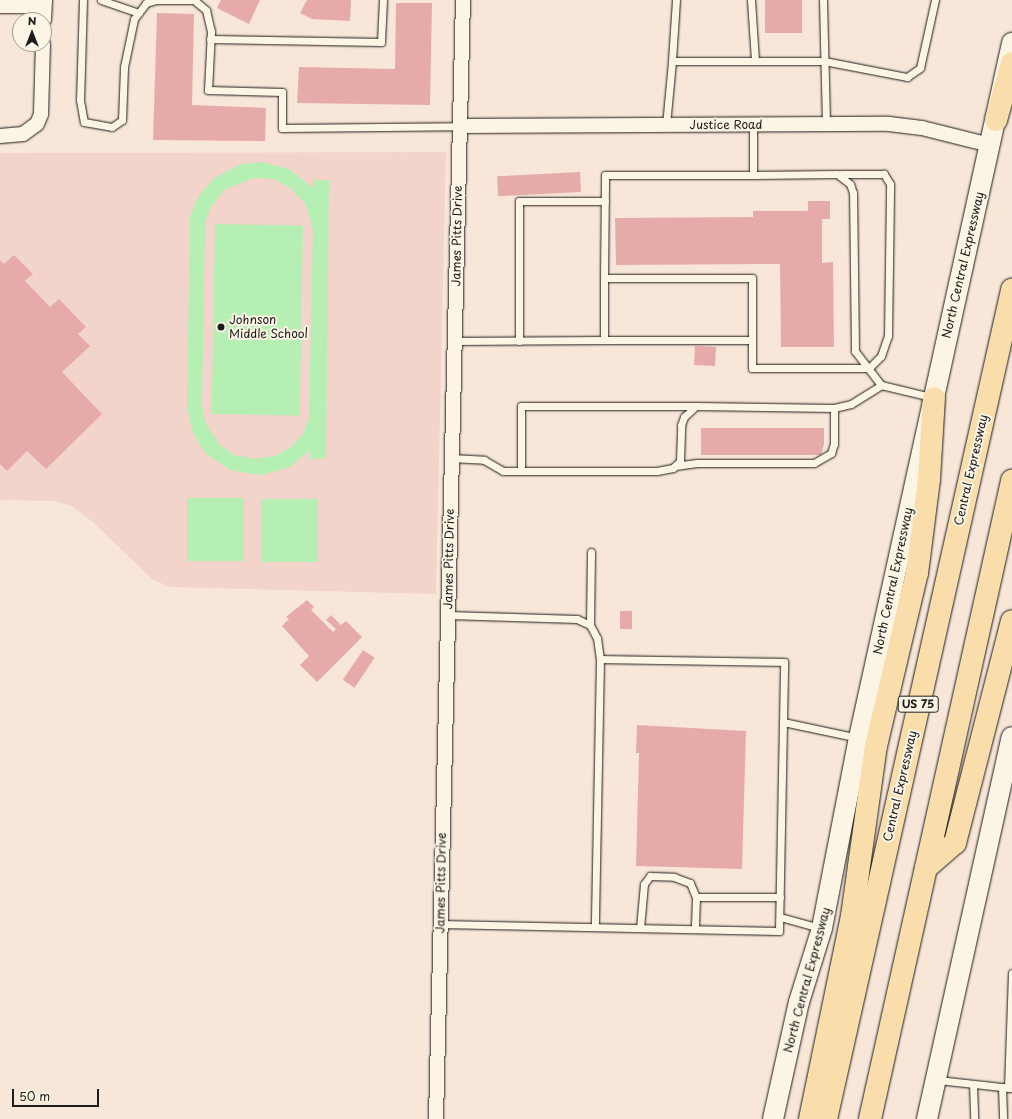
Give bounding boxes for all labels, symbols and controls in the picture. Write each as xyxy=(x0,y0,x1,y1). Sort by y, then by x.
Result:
north arrow xyxy=(12,12,52,52)
text: N xyxy=(28,12,36,29)
street label: Justice Road xyxy=(690,118,762,132)
street label: James Pitts Drive xyxy=(449,185,465,287)
street label: North Central Expressway xyxy=(939,189,987,341)
place label: Johnson Middle School xyxy=(229,313,309,341)
marker: Johnson Middle School xyxy=(216,322,226,332)
street label: Central Expressway xyxy=(951,412,991,528)
street label: North Central Expressway xyxy=(870,505,916,657)
street label: James Pitts Drive xyxy=(441,508,457,610)
road number: US 75 xyxy=(898,695,938,713)
street label: Central Expressway xyxy=(880,728,920,844)
street label: James Pitts Drive xyxy=(433,832,449,934)
street label: North Central Expressway xyxy=(780,905,834,1055)
scale bar xyxy=(14,1081,101,1107)
text: 50 m xyxy=(19,1087,50,1105)

